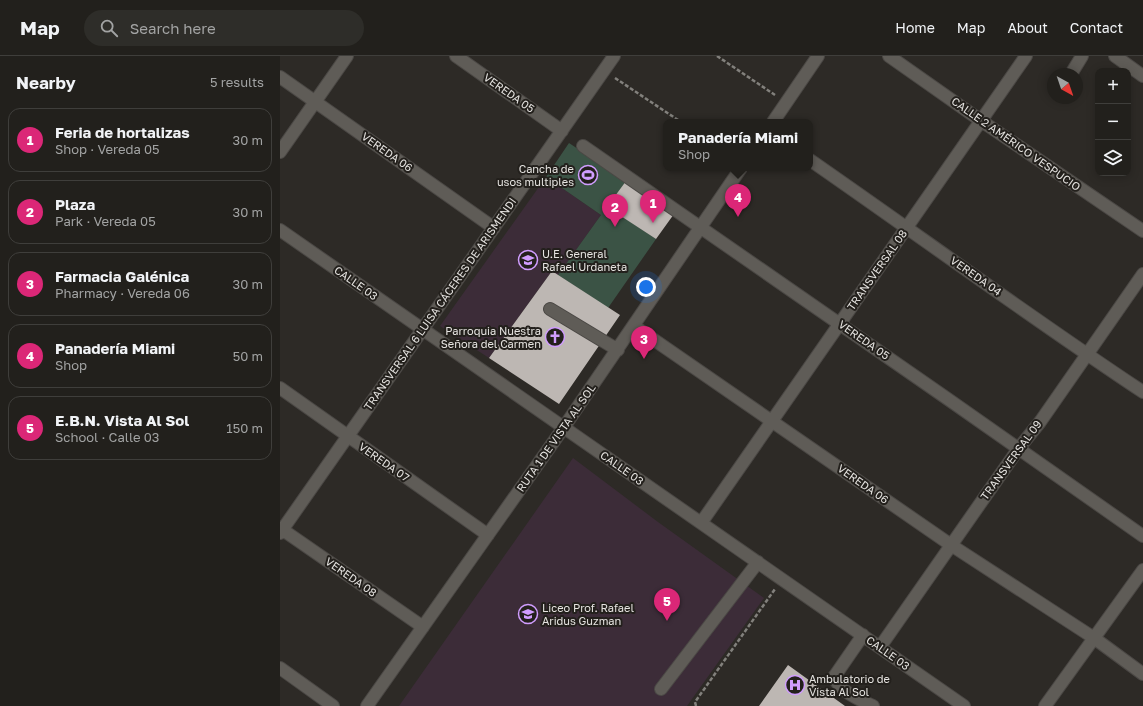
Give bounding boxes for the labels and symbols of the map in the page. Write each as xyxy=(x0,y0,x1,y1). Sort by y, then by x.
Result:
north arrow xyxy=(1047,68,1083,104)
street label: VEREDA 05 xyxy=(481,70,537,115)
street label: CALLE 2 AMÉRICO VESPUCIO xyxy=(949,94,1083,193)
street label: VEREDA 06 xyxy=(359,129,416,174)
place label: Cancha de usos multiples xyxy=(497,162,574,188)
sports icon: Cancha de usos multiples xyxy=(577,164,599,186)
pin: 4 xyxy=(725,184,751,217)
pin: 1 xyxy=(640,190,666,223)
pin: 2 xyxy=(602,194,628,227)
street label: TRANSVERSAL 6 LUISA CÁCERES DE ARISMENDI xyxy=(361,195,518,412)
street label: TRANSVERSAL 08 xyxy=(844,227,909,312)
place label: U.E. General Rafael Urdaneta xyxy=(542,247,627,273)
school or university icon: U.E. General Rafael Urdaneta xyxy=(517,249,539,271)
street label: VEREDA 04 xyxy=(948,253,1005,298)
street label: CALLE 03 xyxy=(332,263,380,302)
your location xyxy=(636,277,656,297)
street label: VEREDA 05 xyxy=(836,317,892,362)
place label: Parroquia Nuestra Señora del Carmen xyxy=(441,324,541,350)
church icon: Parroquia Nuestra Señora del Carmen xyxy=(544,326,566,348)
pin: 3 xyxy=(631,326,657,359)
street label: RUTA 1 DE VISTA AL SOL xyxy=(513,381,598,494)
street label: TRANSVERSAL 09 xyxy=(977,417,1044,502)
street label: VEREDA 07 xyxy=(357,439,412,484)
street label: CALLE 03 xyxy=(598,448,646,487)
street label: VEREDA 06 xyxy=(835,461,892,506)
street label: VEREDA 08 xyxy=(323,554,380,599)
pin: 5 xyxy=(654,588,680,621)
place label: Liceo Prof. Rafael Aridus Guzman xyxy=(542,601,634,627)
school or university icon: Liceo Prof. Rafael Aridus Guzman xyxy=(517,603,539,625)
street label: CALLE 03 xyxy=(864,633,912,672)
place label: Ambulatorio de Vista Al Sol xyxy=(809,672,890,698)
hospital icon: Ambulatorio de Vista Al Sol xyxy=(784,674,806,696)

